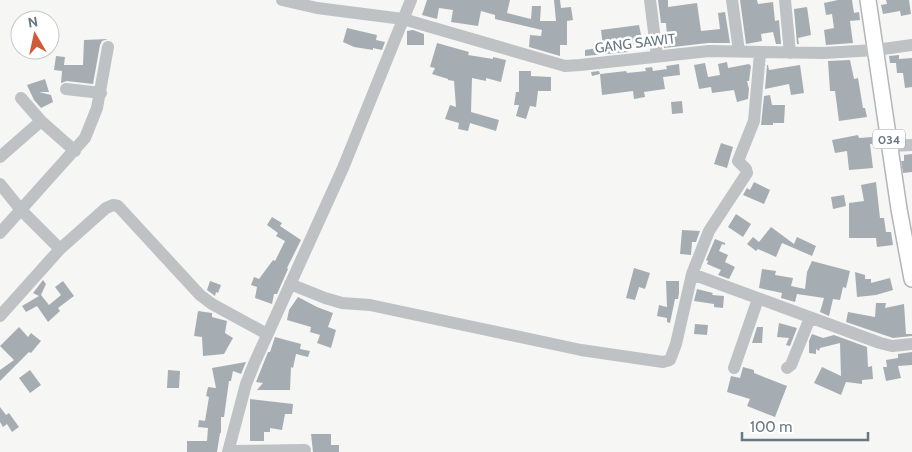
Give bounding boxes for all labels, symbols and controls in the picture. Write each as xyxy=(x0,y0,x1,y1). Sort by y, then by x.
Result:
north arrow xyxy=(10,10,60,60)
text: N xyxy=(27,12,39,32)
street label: GANG SAWIT xyxy=(594,29,677,57)
road number: 034 xyxy=(873,130,905,148)
scale bar xyxy=(742,410,868,442)
text: 100 m xyxy=(750,418,792,436)

